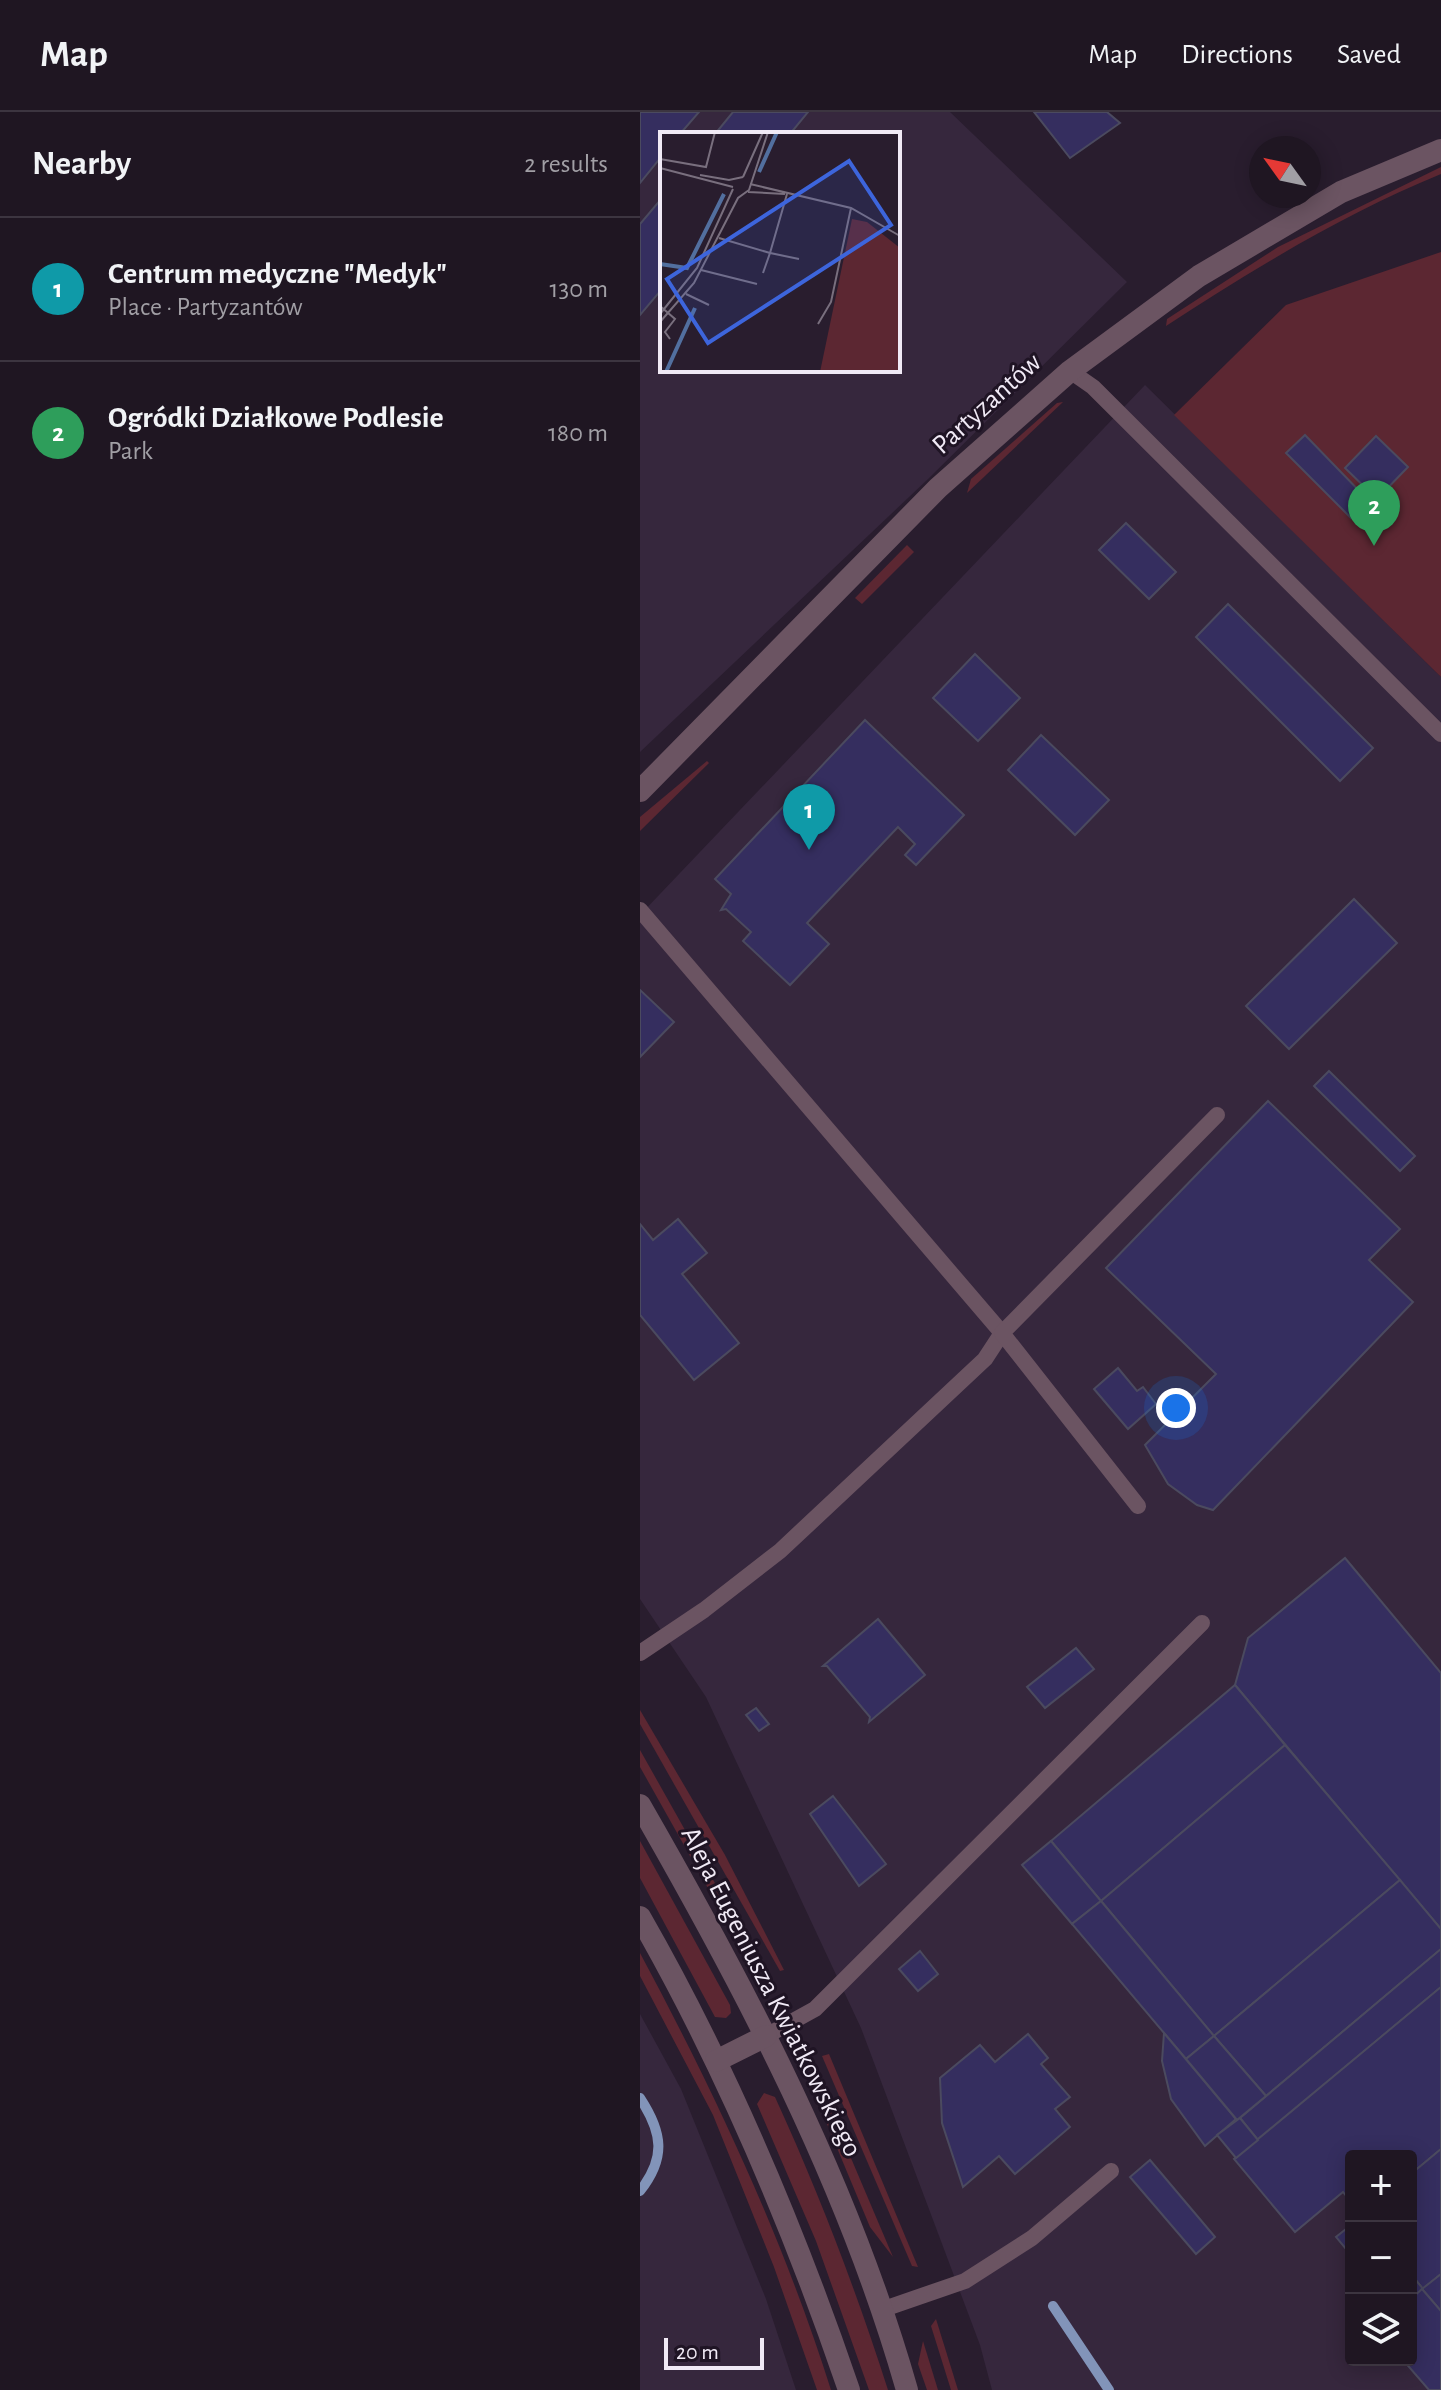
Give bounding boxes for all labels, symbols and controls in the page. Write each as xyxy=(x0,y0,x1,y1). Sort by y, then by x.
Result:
text: Map xyxy=(40,36,108,74)
text: Map xyxy=(1088,41,1137,69)
text: Directions xyxy=(1181,41,1293,69)
text: Saved xyxy=(1337,41,1401,69)
inset map xyxy=(660,132,900,372)
north arrow xyxy=(1249,136,1321,208)
text: Nearby xyxy=(32,147,131,181)
text: 2 results xyxy=(524,151,608,177)
text: Centrum medyczne "Medyk" xyxy=(108,259,447,289)
text: 1 xyxy=(53,276,63,302)
text: 130 m xyxy=(550,276,608,302)
text: Place · Partyzantów xyxy=(108,294,303,320)
street label: Partyzantów xyxy=(927,348,1047,460)
text: Ogródki Działkowe Podlesie xyxy=(108,403,444,433)
text: 2 xyxy=(52,420,64,446)
text: 180 m xyxy=(548,420,608,446)
text: Park xyxy=(108,438,153,464)
pin: 2 xyxy=(1348,480,1400,546)
pin: 1 xyxy=(783,784,835,850)
your location xyxy=(1156,1388,1196,1428)
street label: Aleja Eugeniusza Kwiatkowskiego xyxy=(675,1822,867,2162)
map controls xyxy=(1345,2150,1417,2366)
button: + xyxy=(1345,2150,1417,2222)
button: − xyxy=(1345,2222,1417,2294)
button: layers xyxy=(1345,2294,1417,2366)
scale bar xyxy=(664,2334,764,2370)
text: 20 m xyxy=(676,2341,719,2363)

